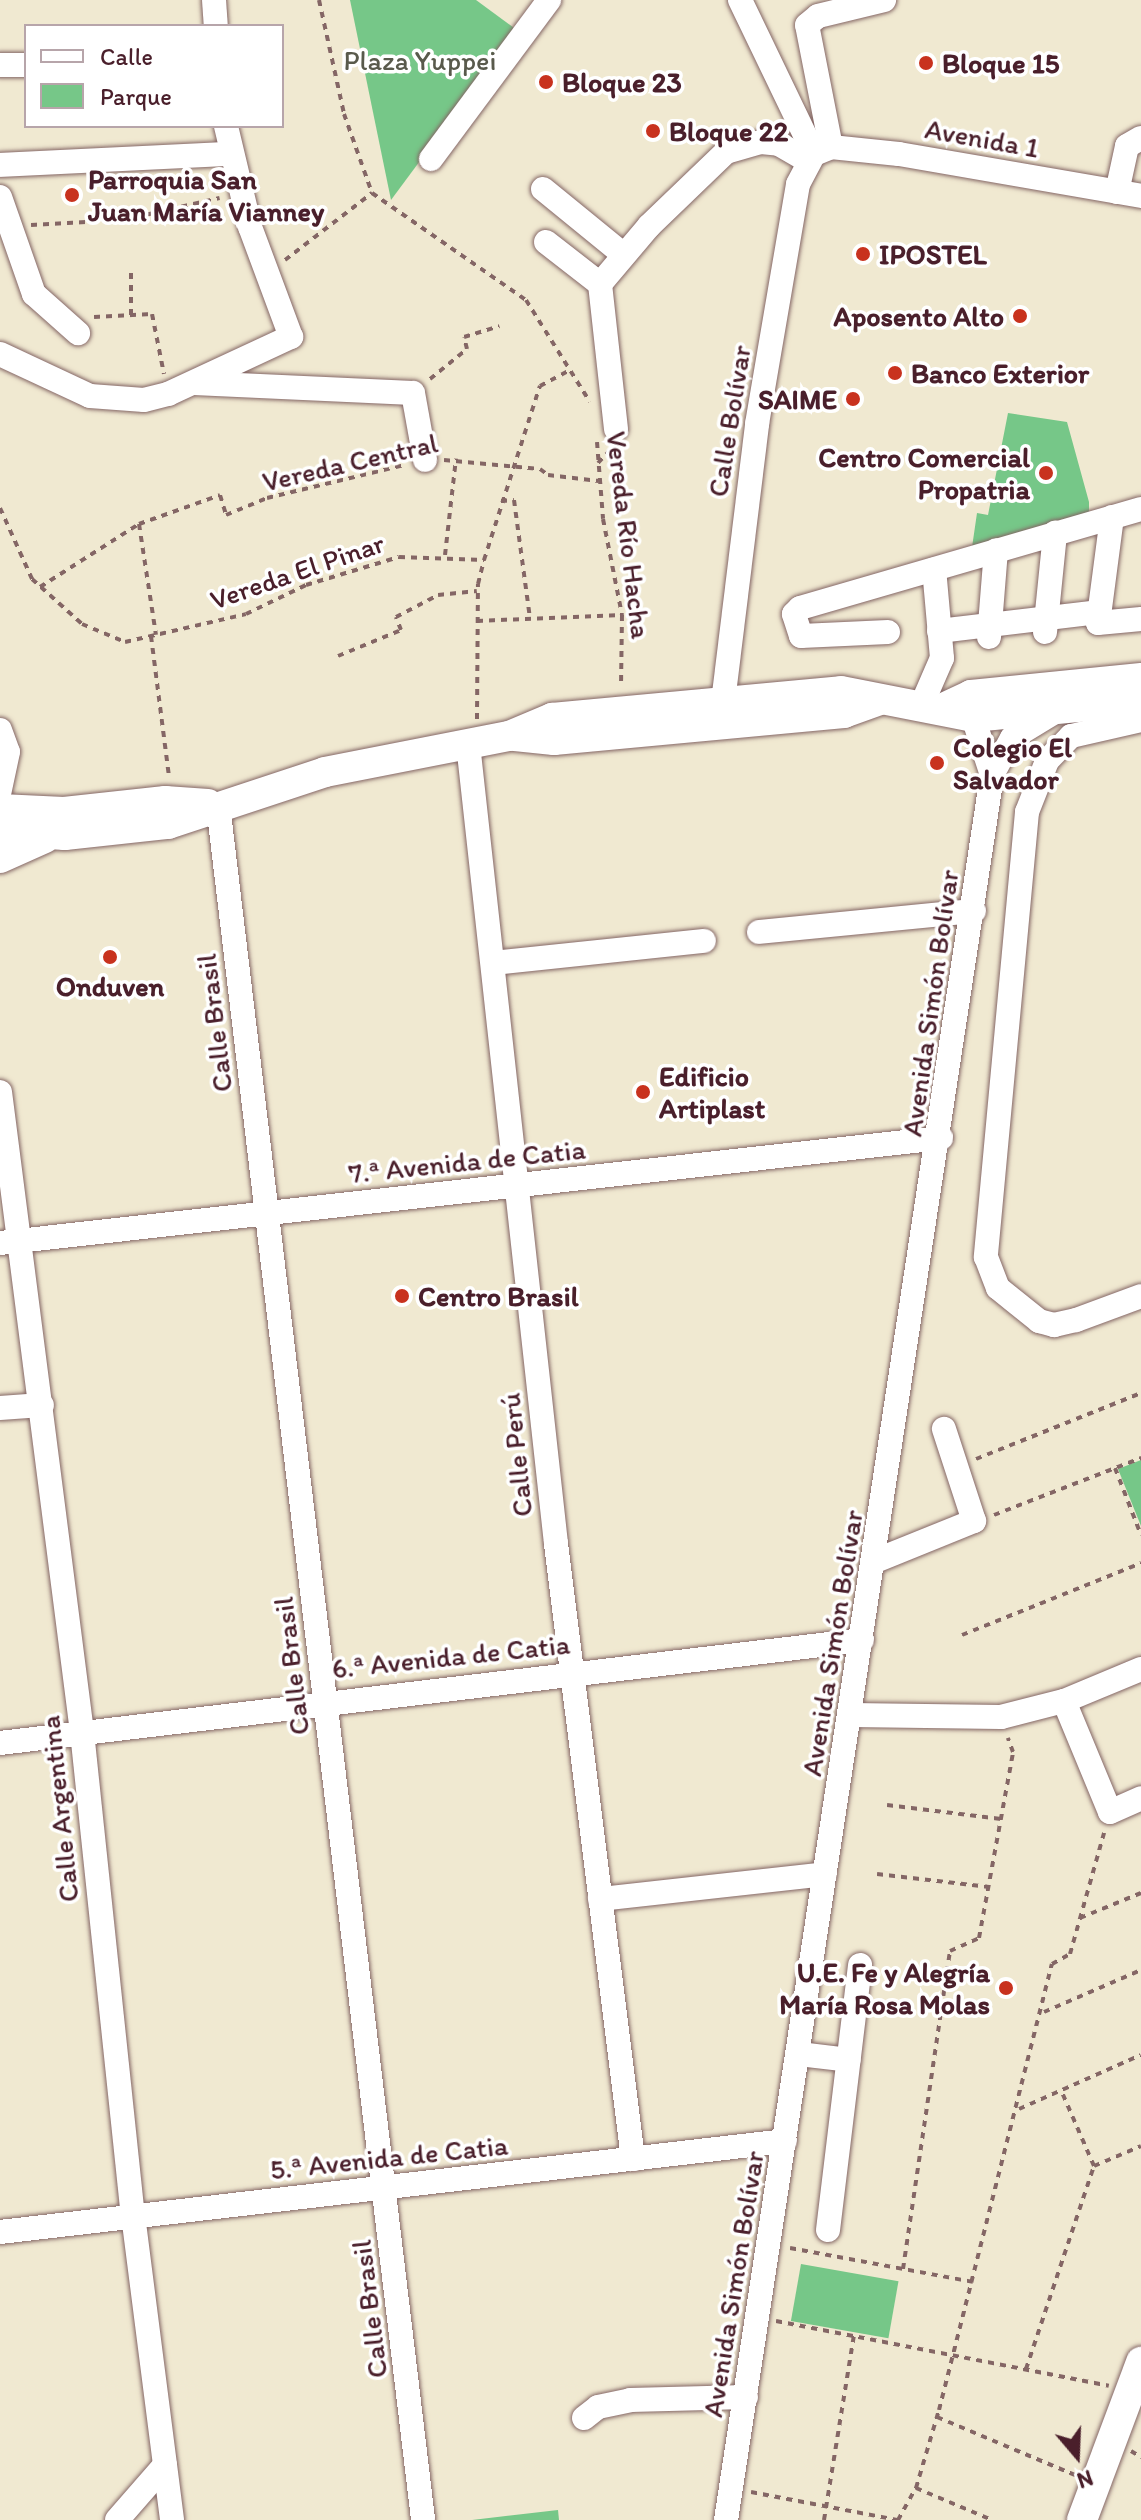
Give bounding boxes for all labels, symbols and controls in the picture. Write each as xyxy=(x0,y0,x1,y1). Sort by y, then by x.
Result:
legend xyxy=(24,24,284,128)
text: Calle xyxy=(100,42,153,71)
park label: Plaza Yuppei xyxy=(345,43,495,77)
place label: Bloque 15 xyxy=(942,46,1059,80)
marker: Bloque 15 xyxy=(917,54,935,72)
place label: Bloque 23 xyxy=(562,65,682,99)
marker: Bloque 23 xyxy=(537,73,555,91)
text: Parque xyxy=(100,82,172,111)
street label: Avenida 1 xyxy=(922,111,1042,165)
place label: Bloque 22 xyxy=(669,114,788,148)
marker: Bloque 22 xyxy=(644,122,662,140)
place label: Parroquia San Juan María Vianney xyxy=(88,162,323,228)
marker: Parroquia San Juan María Vianney xyxy=(63,186,81,204)
place label: IPOSTEL xyxy=(879,237,987,271)
marker: IPOSTEL xyxy=(854,245,872,263)
place label: Aposento Alto xyxy=(834,299,1004,333)
marker: Aposento Alto xyxy=(1011,307,1029,325)
street label: Calle Bolívar xyxy=(700,343,758,499)
place label: Banco Exterior xyxy=(911,356,1089,390)
marker: Banco Exterior xyxy=(886,364,904,382)
place label: SAIME xyxy=(758,382,837,416)
marker: SAIME xyxy=(844,390,862,408)
street label: Vereda Central xyxy=(259,425,441,499)
street label: Vereda Río Hacha xyxy=(600,429,658,641)
place label: Centro Comercial Propatria xyxy=(818,440,1030,506)
marker: Centro Comercial Propatria xyxy=(1037,464,1055,482)
street label: Vereda El Pinar xyxy=(206,526,388,616)
place label: Colegio El Salvador xyxy=(953,730,1072,796)
marker: Colegio El Salvador xyxy=(928,754,946,772)
street label: Avenida Simón Bolívar xyxy=(895,867,965,1139)
marker: Onduven xyxy=(101,948,119,966)
street label: Calle Brasil xyxy=(189,952,239,1094)
place label: Onduven xyxy=(56,969,164,1003)
place label: Edificio Artiplast xyxy=(659,1059,765,1125)
marker: Edificio Artiplast xyxy=(634,1083,652,1101)
street label: 7.ª Avenida de Catia xyxy=(346,1132,588,1190)
place label: Centro Brasil xyxy=(418,1279,579,1313)
marker: Centro Brasil xyxy=(393,1287,411,1305)
street label: Calle Perú xyxy=(493,1392,539,1518)
street label: Avenida Simón Bolívar xyxy=(794,1507,870,1779)
street label: Calle Brasil xyxy=(266,1595,316,1737)
street label: 6.ª Avenida de Catia xyxy=(330,1627,572,1685)
street label: Calle Argentina xyxy=(32,1714,86,1904)
place label: U.E. Fe y Alegría María Rosa Molas xyxy=(781,1955,990,2021)
marker: U.E. Fe y Alegría María Rosa Molas xyxy=(997,1979,1015,1997)
street label: 5.ª Avenida de Catia xyxy=(268,2128,510,2186)
street label: Avenida Simón Bolívar xyxy=(695,2148,771,2420)
street label: Calle Brasil xyxy=(344,2238,394,2380)
north arrow xyxy=(1037,2416,1117,2496)
text: N xyxy=(1074,2464,1096,2494)

